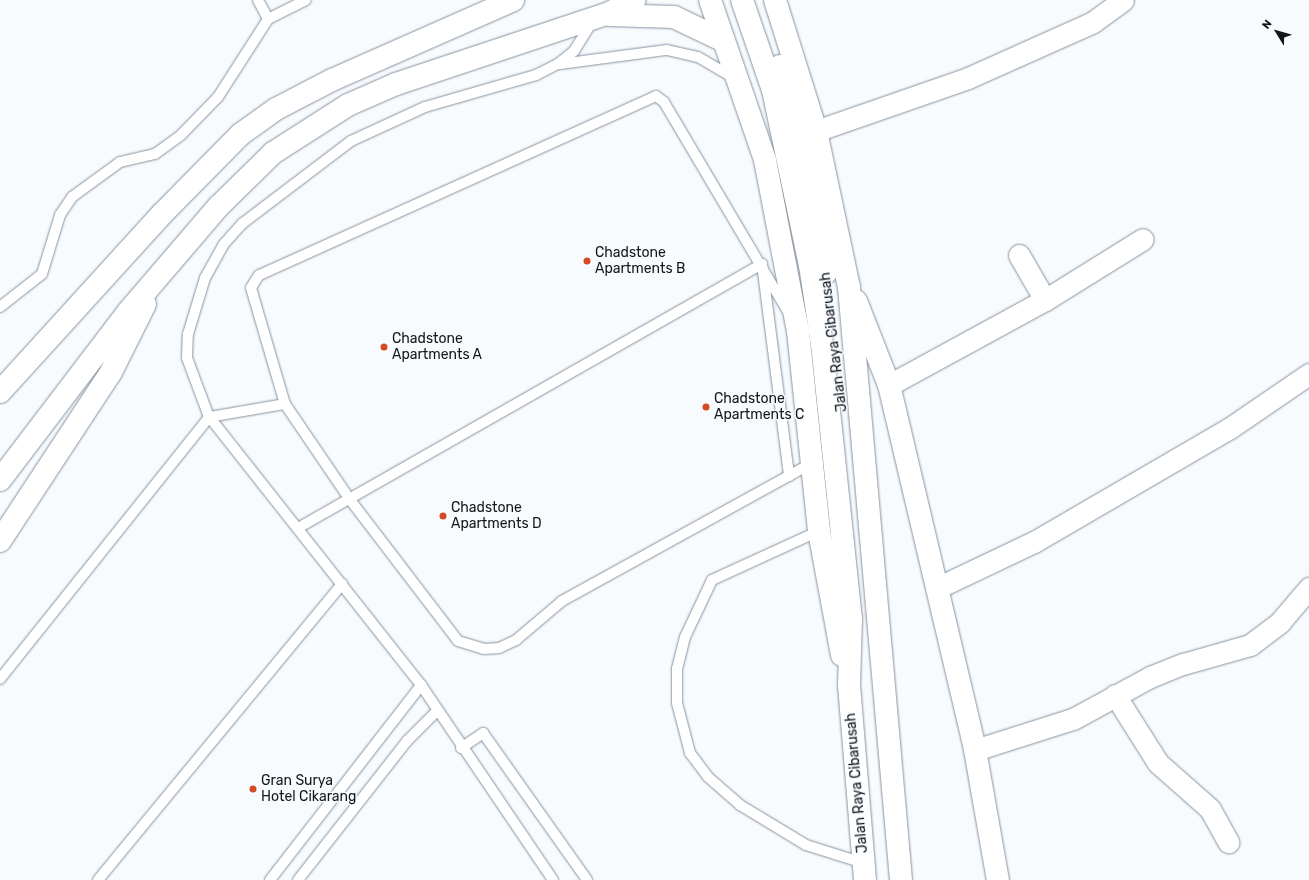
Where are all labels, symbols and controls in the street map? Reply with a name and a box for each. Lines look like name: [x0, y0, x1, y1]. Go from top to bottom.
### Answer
north arrow: [1257, 12, 1297, 52]
text: N: [1259, 17, 1275, 32]
place label: Chadstone Apartments B: [595, 245, 685, 278]
marker: Chadstone Apartments B: [582, 256, 592, 266]
street label: Jalan Raya Cibarusah: [817, 271, 851, 413]
place label: Chadstone Apartments A: [392, 331, 482, 364]
marker: Chadstone Apartments A: [379, 342, 389, 352]
place label: Chadstone Apartments C: [714, 391, 804, 424]
marker: Chadstone Apartments C: [701, 402, 711, 412]
place label: Chadstone Apartments D: [451, 500, 542, 532]
marker: Chadstone Apartments D: [438, 511, 448, 521]
street label: Jalan Raya Cibarusah: [842, 712, 872, 854]
place label: Gran Surya Hotel Cikarang: [261, 773, 356, 806]
marker: Gran Surya Hotel Cikarang: [248, 784, 258, 794]

